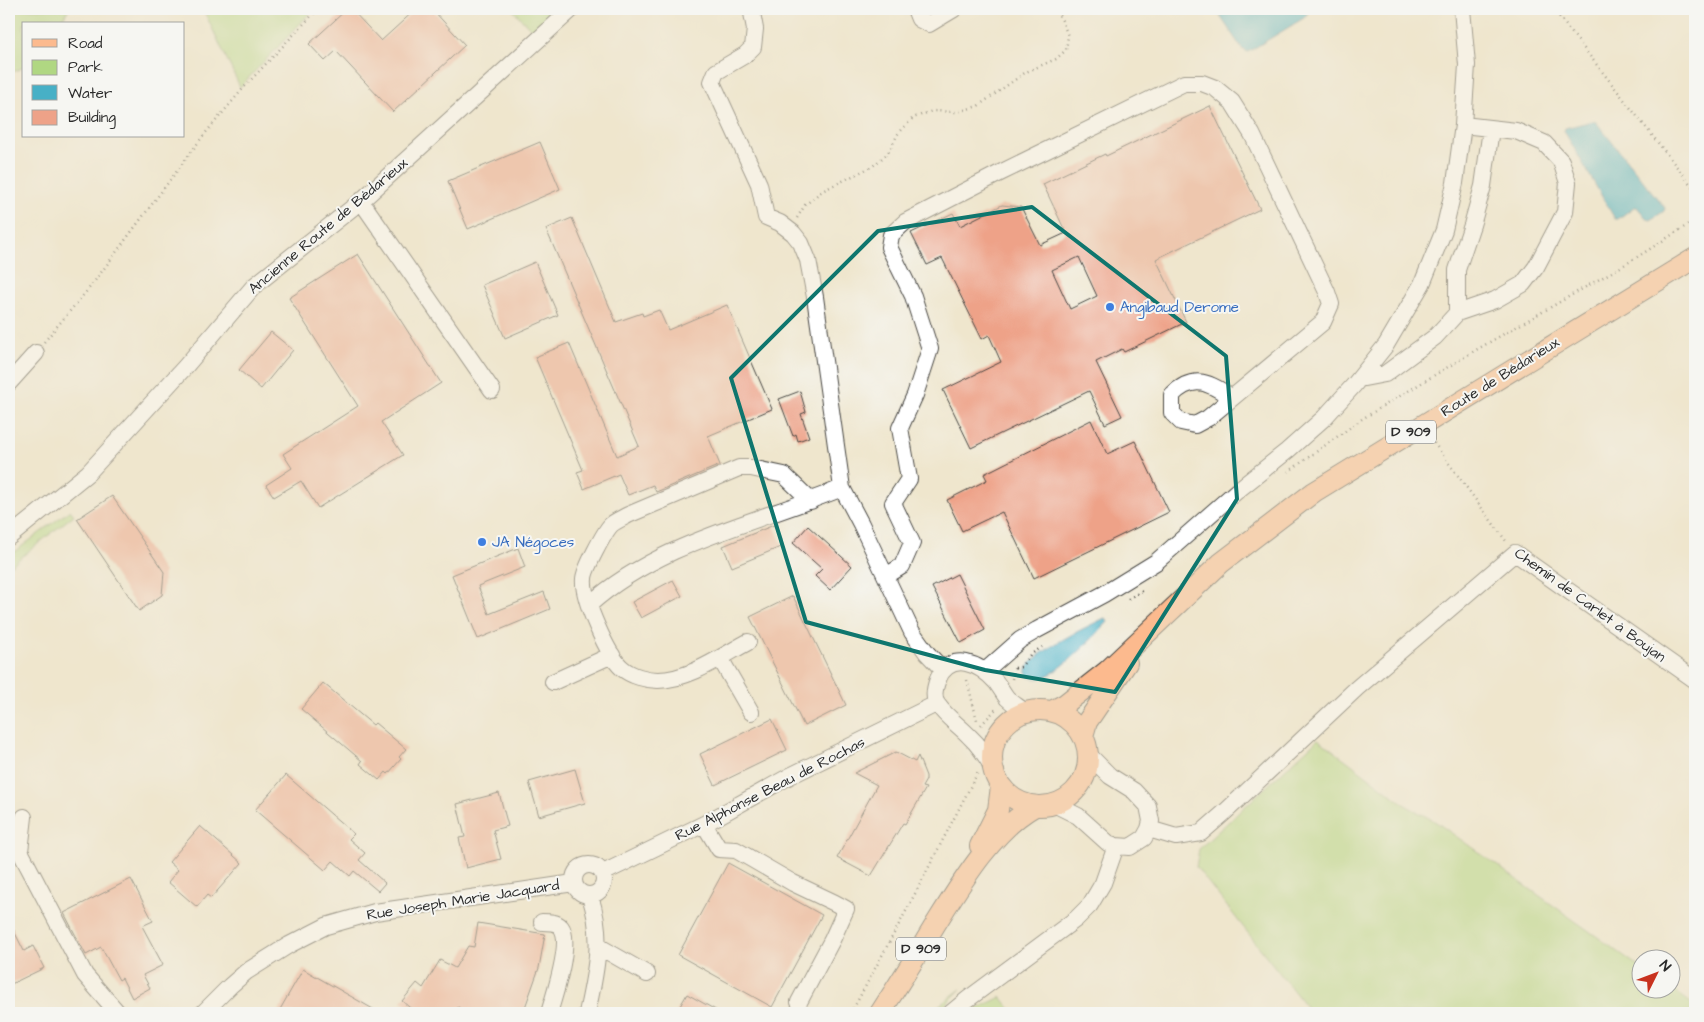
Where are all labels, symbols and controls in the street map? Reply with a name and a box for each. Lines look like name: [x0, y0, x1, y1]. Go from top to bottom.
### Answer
legend: [22, 22, 185, 138]
text: Road: [68, 33, 103, 54]
text: Park: [68, 57, 103, 78]
text: Water: [68, 83, 112, 104]
text: Building: [68, 107, 116, 129]
street label: Ancienne Route de Bédarieux: [244, 152, 413, 299]
place label: Angibaud Derome: [1120, 297, 1239, 319]
marker: Angibaud Derome: [1104, 301, 1116, 313]
street label: Route de Bédarieux: [1437, 332, 1564, 422]
road number: D 909: [1386, 421, 1436, 444]
place label: JA Négoces: [492, 532, 575, 554]
marker: JA Négoces: [476, 536, 488, 548]
street label: Chemin de Carlet à Boujan: [1510, 543, 1670, 667]
street label: Rue Alphonse Beau de Rochas: [671, 732, 869, 846]
street label: Rue Joseph Marie Jacquard: [365, 874, 561, 926]
road number: D 909: [896, 938, 946, 961]
north arrow: [1632, 950, 1682, 1000]
text: N: [1655, 956, 1675, 976]

